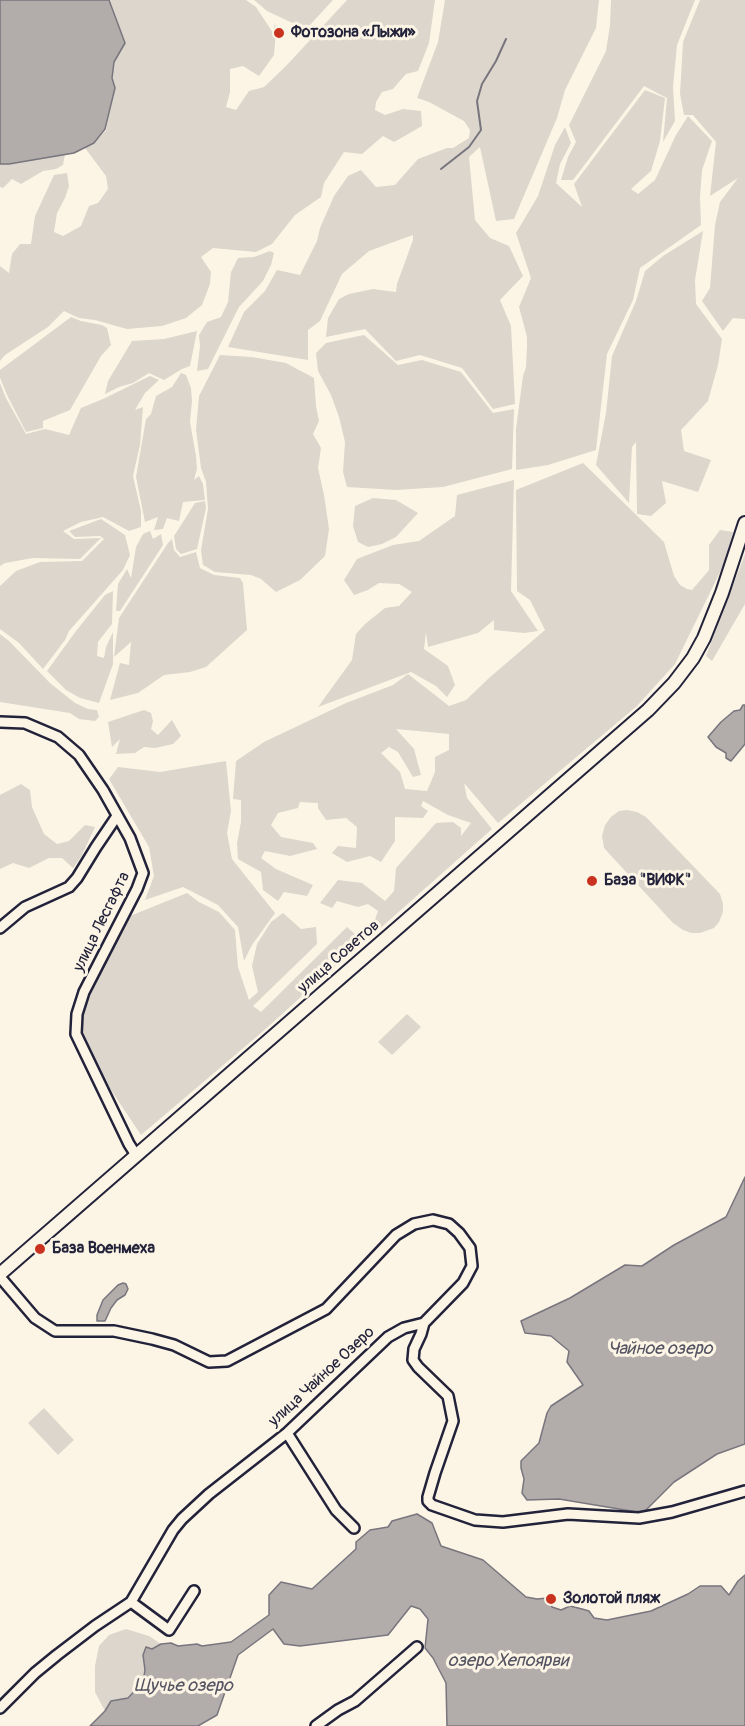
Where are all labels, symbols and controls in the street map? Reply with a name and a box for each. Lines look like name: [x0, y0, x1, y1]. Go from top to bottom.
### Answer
place label: Фотозона «Лыжи»: [291, 23, 415, 43]
marker: Фотозона «Лыжи»: [272, 26, 286, 40]
street label: улица Лесгафта: [70, 869, 134, 975]
place label: База "ВИФК": [604, 871, 691, 891]
marker: База "ВИФК": [585, 874, 599, 888]
street label: улица Советов: [294, 916, 384, 998]
place label: База Военмеха: [52, 1239, 155, 1259]
marker: База Военмеха: [33, 1242, 47, 1256]
street label: улица Чайное Озеро: [265, 1323, 379, 1431]
water label: Чайное озеро: [608, 1338, 712, 1360]
place label: Золотой пляж: [563, 1589, 660, 1609]
marker: Золотой пляж: [544, 1592, 558, 1606]
water label: озеро Хепоярви: [448, 1650, 568, 1672]
water label: Щучье озеро: [133, 1675, 233, 1697]

